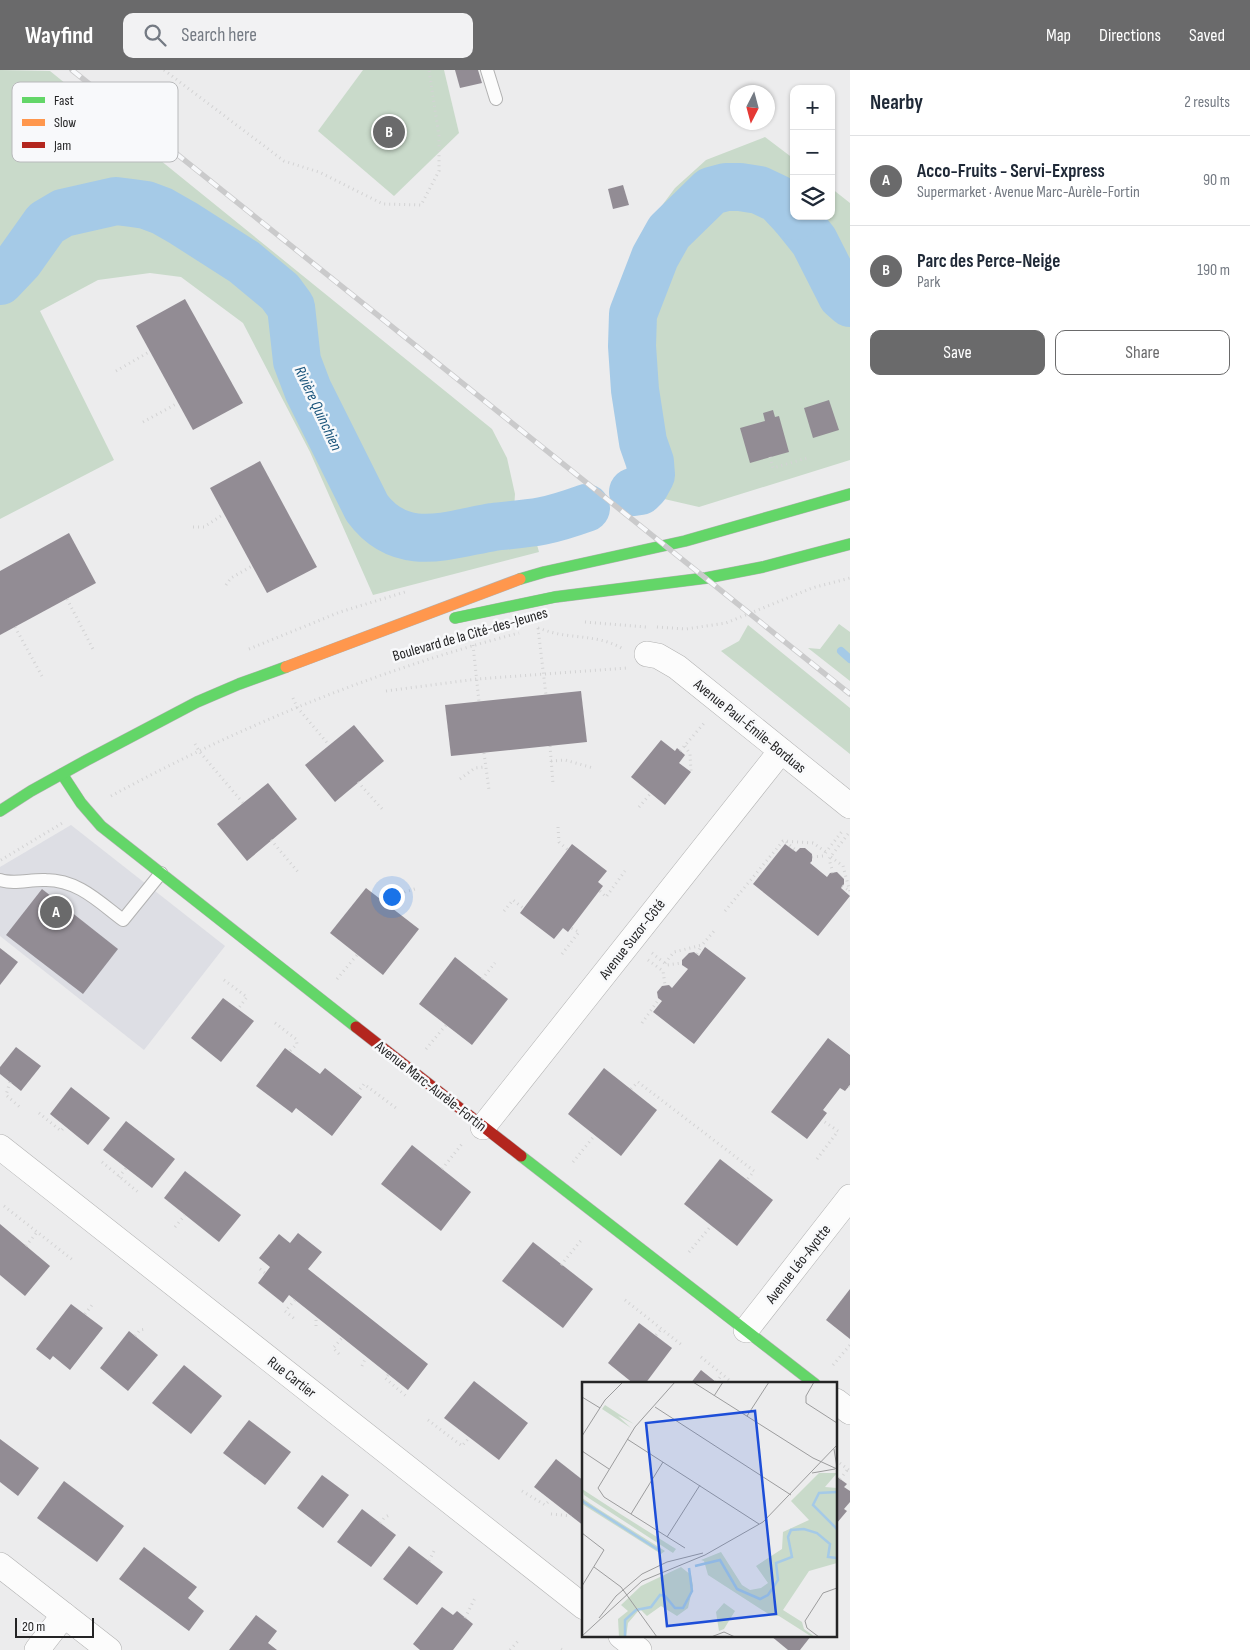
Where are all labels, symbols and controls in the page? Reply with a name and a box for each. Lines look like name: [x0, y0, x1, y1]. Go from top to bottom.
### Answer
search box: [123, 13, 473, 58]
text: Wayfind: [25, 21, 93, 50]
icon: search: [141, 21, 169, 49]
text: Search here: [181, 24, 257, 47]
text: Map: [1046, 25, 1071, 46]
text: Directions: [1099, 25, 1161, 46]
text: Saved: [1189, 25, 1225, 46]
legend: [12, 82, 178, 162]
north arrow: [730, 85, 775, 130]
map controls: [790, 85, 835, 220]
button: +: [790, 85, 835, 130]
text: Nearby: [870, 90, 923, 115]
text: Fast: [54, 92, 74, 109]
text: 2 results: [1184, 93, 1230, 112]
pin: B: [373, 113, 405, 151]
text: Slow: [54, 114, 76, 131]
button: −: [790, 130, 835, 175]
text: Jam: [53, 137, 71, 154]
text: Acco-Fruits - Servi-Express: [917, 160, 1105, 183]
text: A: [882, 171, 890, 190]
text: 90 m: [1203, 171, 1230, 190]
button: layers: [790, 175, 835, 220]
text: Supermarket · Avenue Marc-Aurèle-Fortin: [917, 183, 1140, 202]
text: Parc des Perce-Neige: [917, 250, 1060, 273]
text: B: [882, 261, 890, 280]
text: 190 m: [1197, 261, 1230, 280]
text: Park: [917, 273, 940, 292]
button: Save: [870, 330, 1045, 375]
button: Share: [1055, 330, 1230, 375]
water label: Rivière Quinchien: [290, 363, 346, 454]
street label: Boulevard de la Cité-des-Jeunes: [390, 603, 550, 666]
street label: Avenue Paul-Émile-Borduas: [689, 675, 810, 778]
your location: [379, 884, 405, 910]
pin: A: [40, 893, 72, 931]
street label: Avenue Suzor-Côté: [595, 895, 670, 984]
street label: Avenue Marc-Aurèle-Fortin: [370, 1036, 490, 1136]
street label: Avenue Léo-Ayotte: [761, 1221, 835, 1308]
street label: Rue Cartier: [264, 1352, 320, 1403]
inset map: [582, 1382, 838, 1638]
scale bar: [15, 1615, 94, 1638]
text: 20 m: [22, 1618, 45, 1635]

